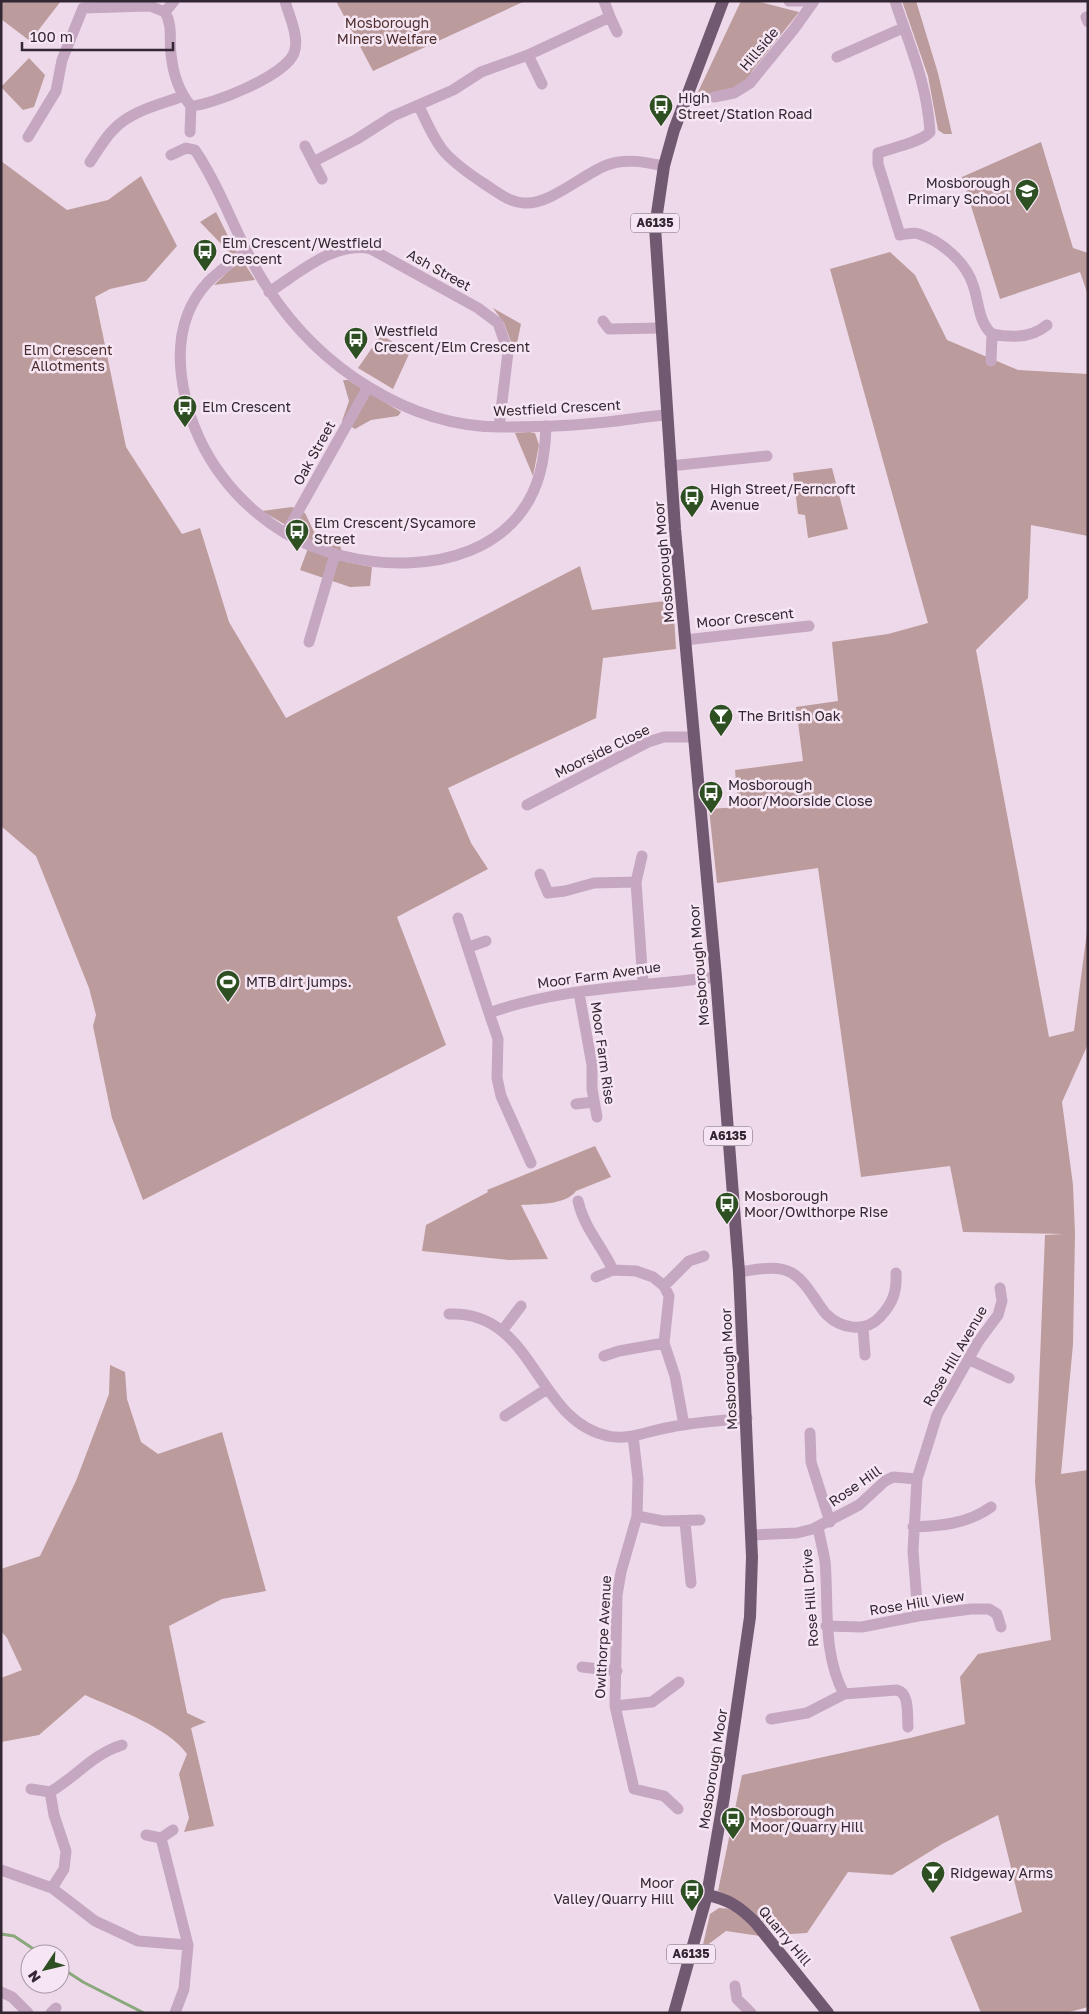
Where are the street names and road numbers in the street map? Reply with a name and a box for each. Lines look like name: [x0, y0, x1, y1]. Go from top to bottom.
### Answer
street label: Hillside: [736, 24, 782, 74]
road number: A6135: [631, 214, 679, 232]
street label: Ash Street: [404, 245, 474, 294]
street label: Westfield Crescent: [493, 396, 621, 419]
street label: Oak Street: [289, 418, 338, 488]
street label: Mosborough Moor: [650, 500, 677, 624]
street label: Moor Crescent: [695, 604, 795, 631]
street label: Moorside Close: [552, 720, 652, 781]
street label: Mosborough Moor: [685, 903, 712, 1027]
street label: Moor Farm Avenue: [536, 957, 662, 992]
street label: Moor Farm Rise: [588, 1000, 619, 1106]
road number: A6135: [704, 1126, 752, 1146]
street label: Rose Hill Avenue: [919, 1303, 990, 1409]
street label: Mosborough Moor: [717, 1307, 740, 1430]
street label: Rose Hill: [825, 1461, 884, 1510]
street label: Rose Hill Drive: [798, 1548, 821, 1648]
street label: Owlthorpe Avenue: [591, 1575, 614, 1699]
street label: Rose Hill View: [868, 1587, 966, 1618]
street label: Mosborough Moor: [695, 1707, 731, 1831]
street label: Quarry Hill: [755, 1902, 815, 1969]
road number: A6135: [667, 1945, 715, 1964]

